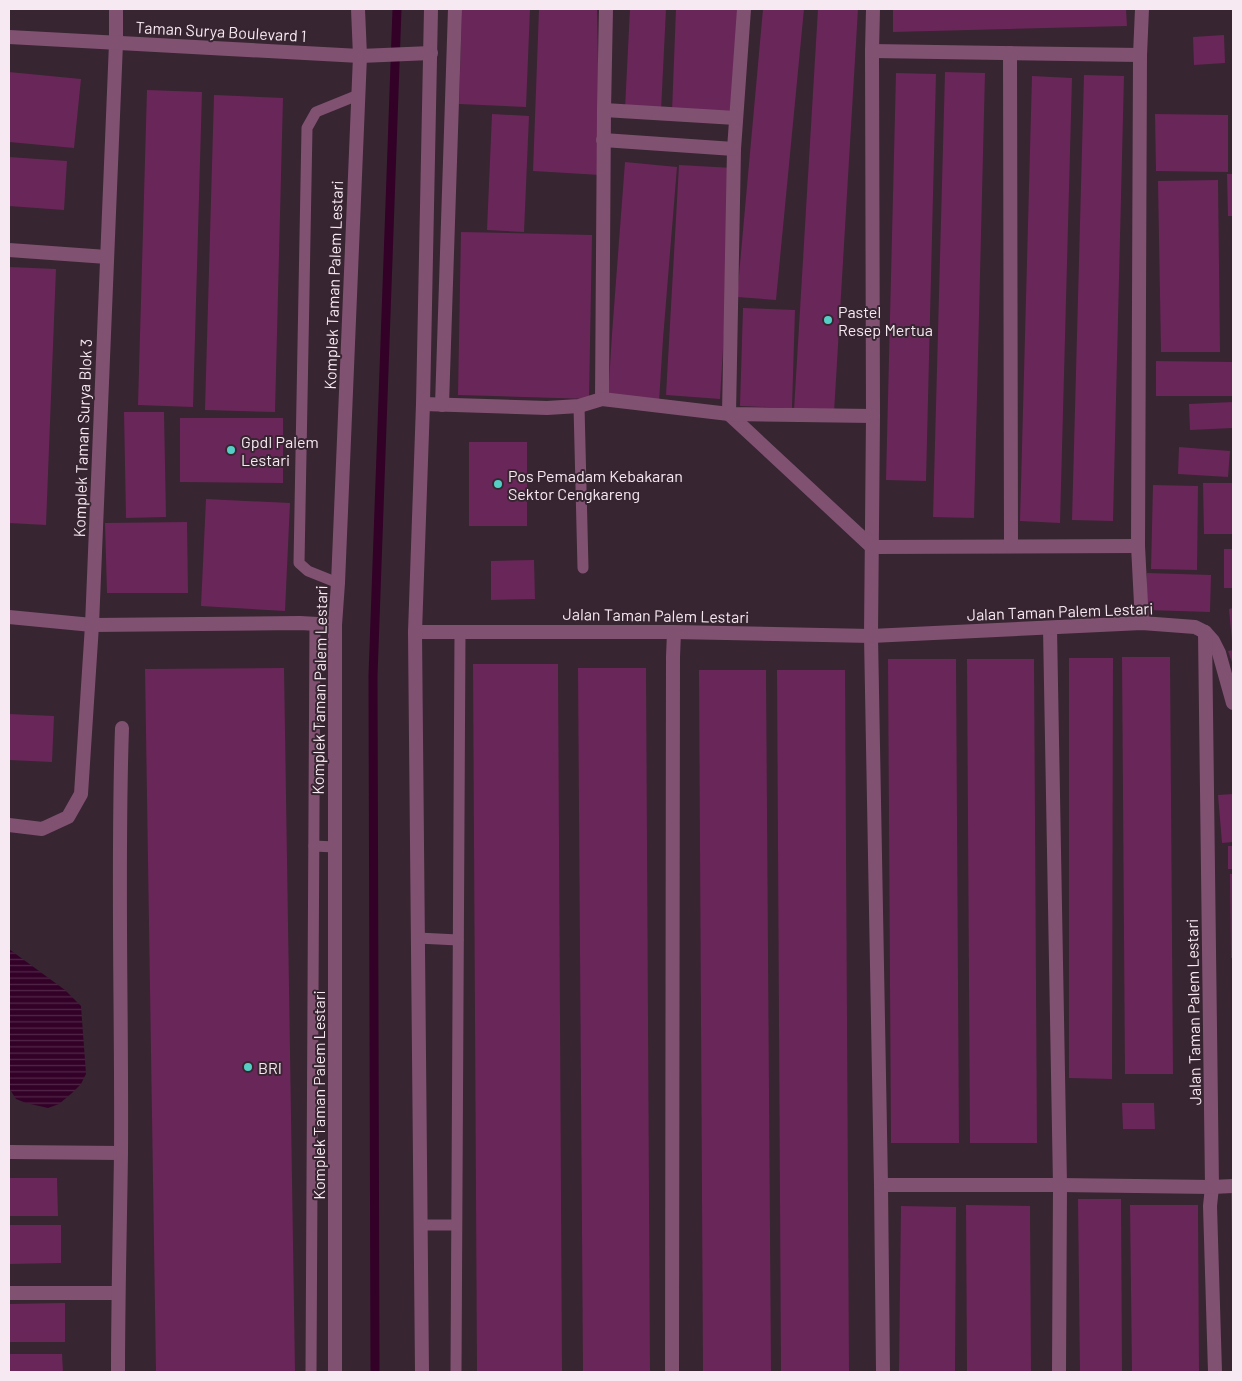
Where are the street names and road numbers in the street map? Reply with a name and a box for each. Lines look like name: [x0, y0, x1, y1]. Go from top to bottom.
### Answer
street label: Taman Surya Boulevard 1: [135, 17, 307, 45]
street label: Komplek Taman Palem Lestari: [320, 180, 346, 390]
street label: Komplek Taman Surya Blok 3: [69, 338, 95, 538]
street label: Komplek Taman Palem Lestari: [308, 585, 330, 795]
street label: Jalan Taman Palem Lestari: [966, 598, 1154, 624]
street label: Jalan Taman Palem Lestari: [563, 604, 749, 626]
street label: Jalan Taman Palem Lestari: [1182, 919, 1204, 1105]
street label: Komplek Taman Palem Lestari: [309, 990, 328, 1200]

